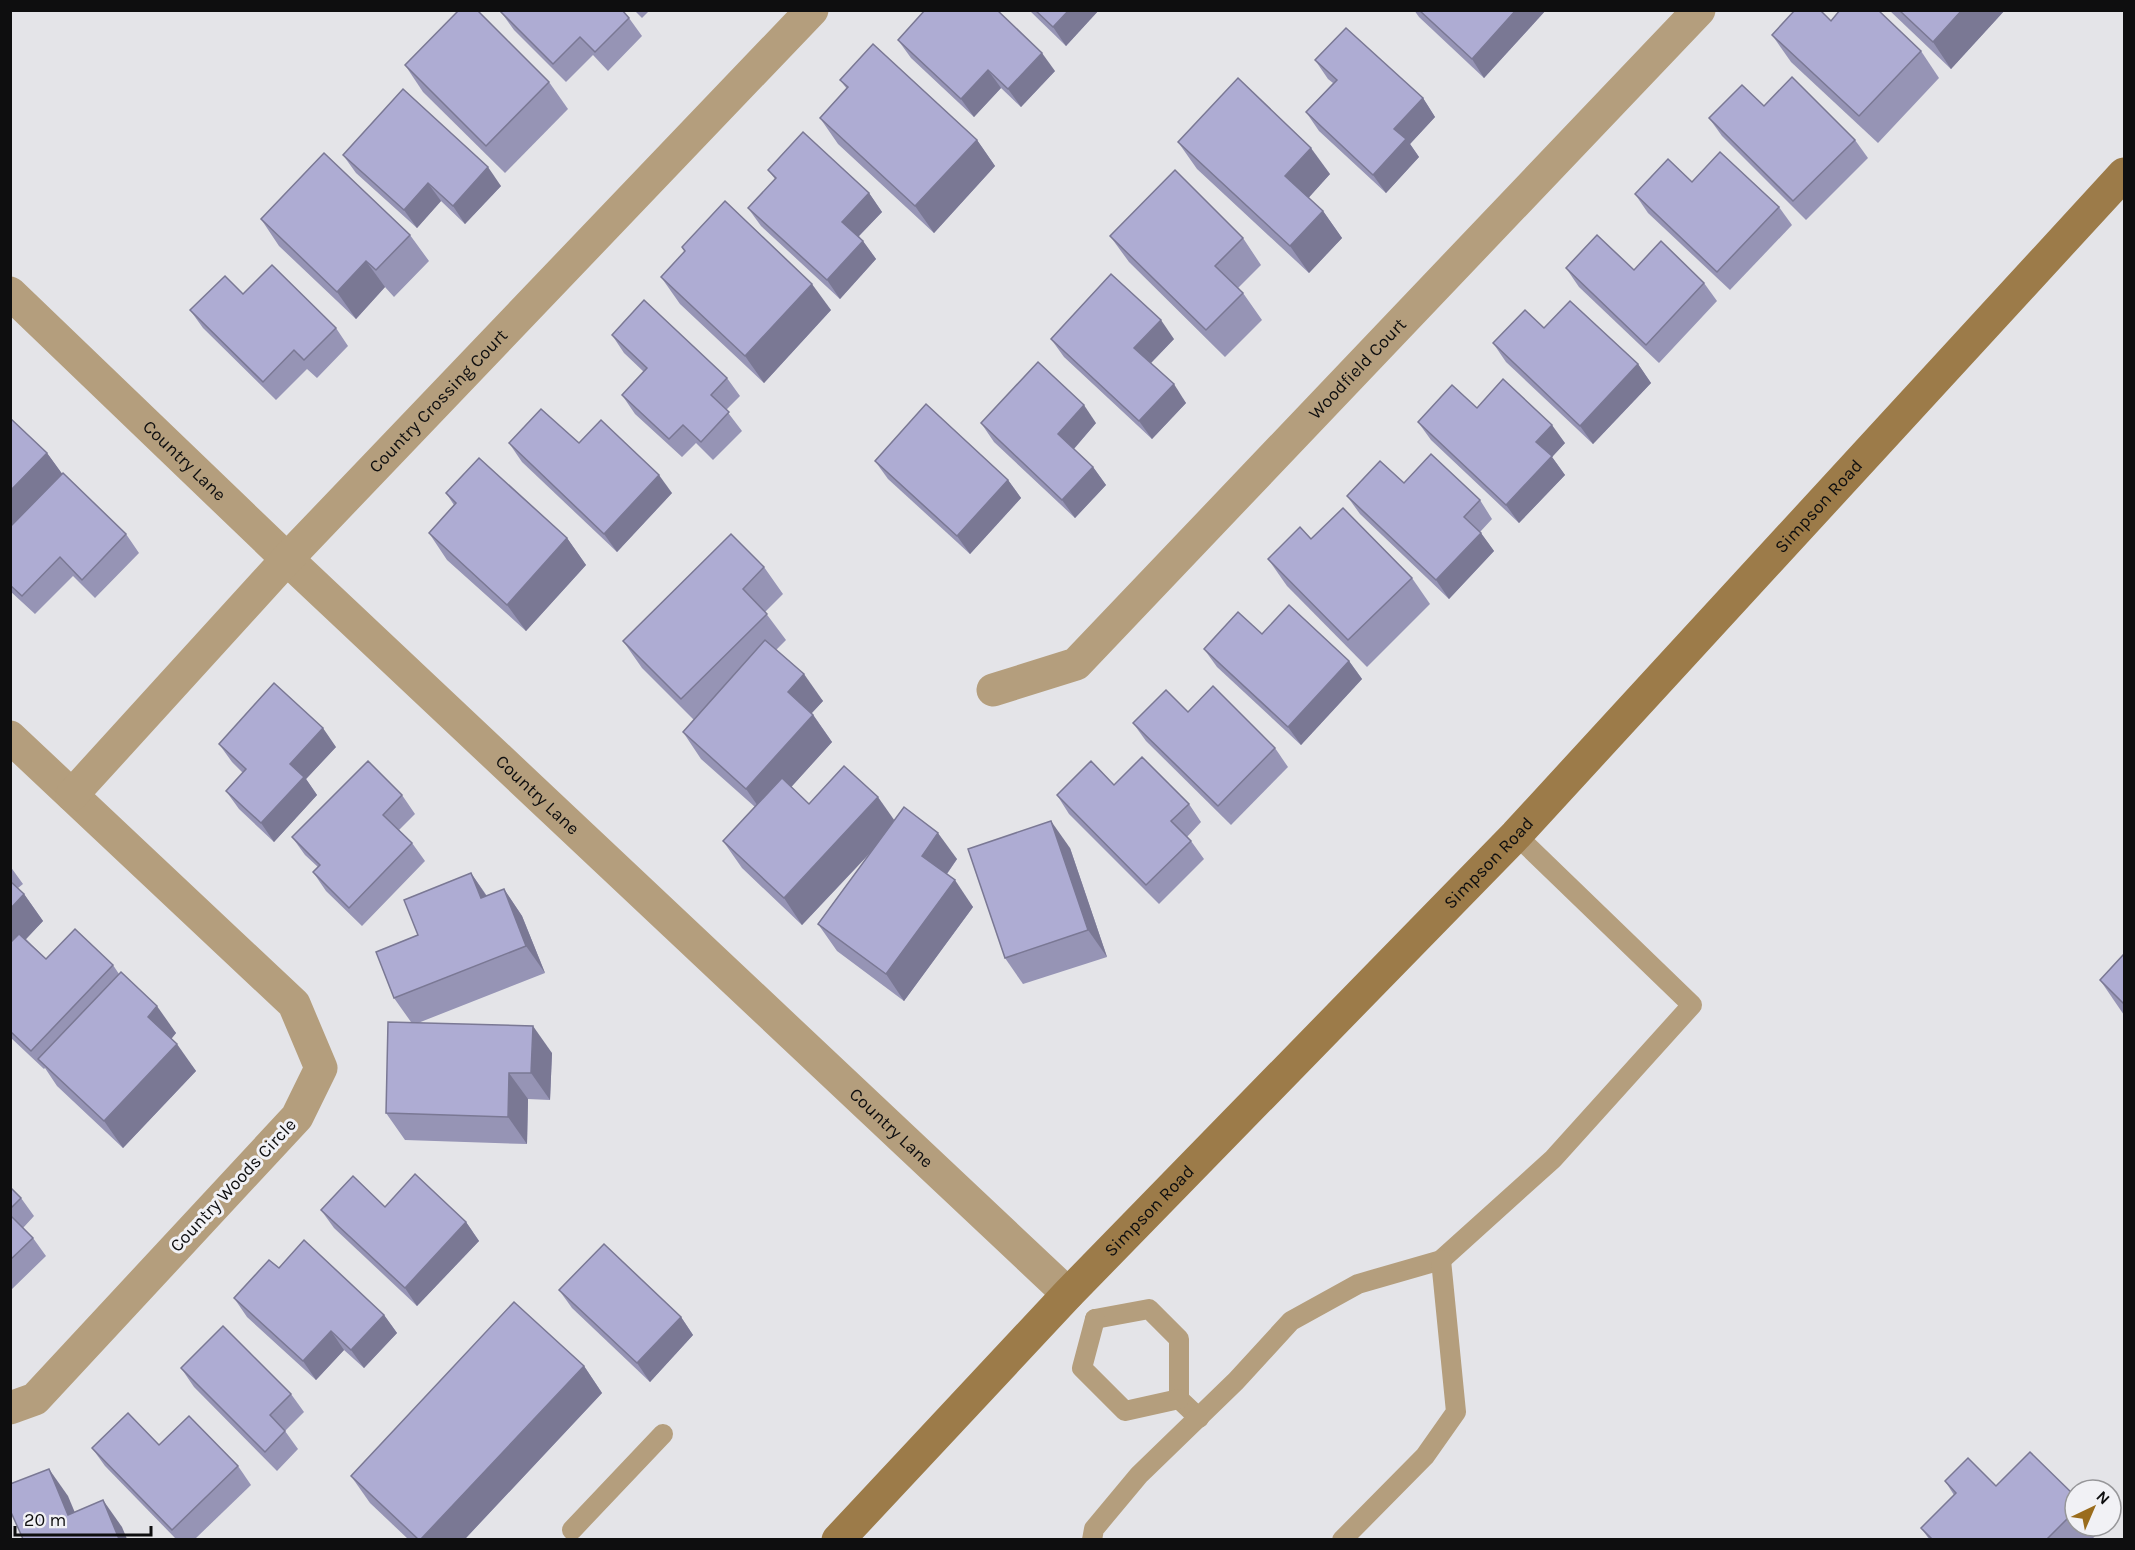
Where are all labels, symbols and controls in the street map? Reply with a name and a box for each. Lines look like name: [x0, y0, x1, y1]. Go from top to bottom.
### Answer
street label: Woodfield Court: [1304, 313, 1411, 424]
street label: Country Crossing Court: [364, 324, 512, 477]
street label: Country Lane: [138, 416, 231, 506]
street label: Simpson Road: [1770, 455, 1867, 558]
street label: Country Lane: [491, 750, 584, 839]
street label: Simpson Road: [1439, 812, 1538, 913]
street label: Country Lane: [845, 1083, 938, 1173]
street label: Country Woods Circle: [165, 1114, 301, 1256]
street label: Simpson Road: [1100, 1160, 1199, 1261]
north arrow: [2063, 1478, 2123, 1538]
text: N: [2092, 1487, 2114, 1508]
scale bar: [15, 1499, 152, 1537]
text: 20 m: [24, 1509, 66, 1531]

